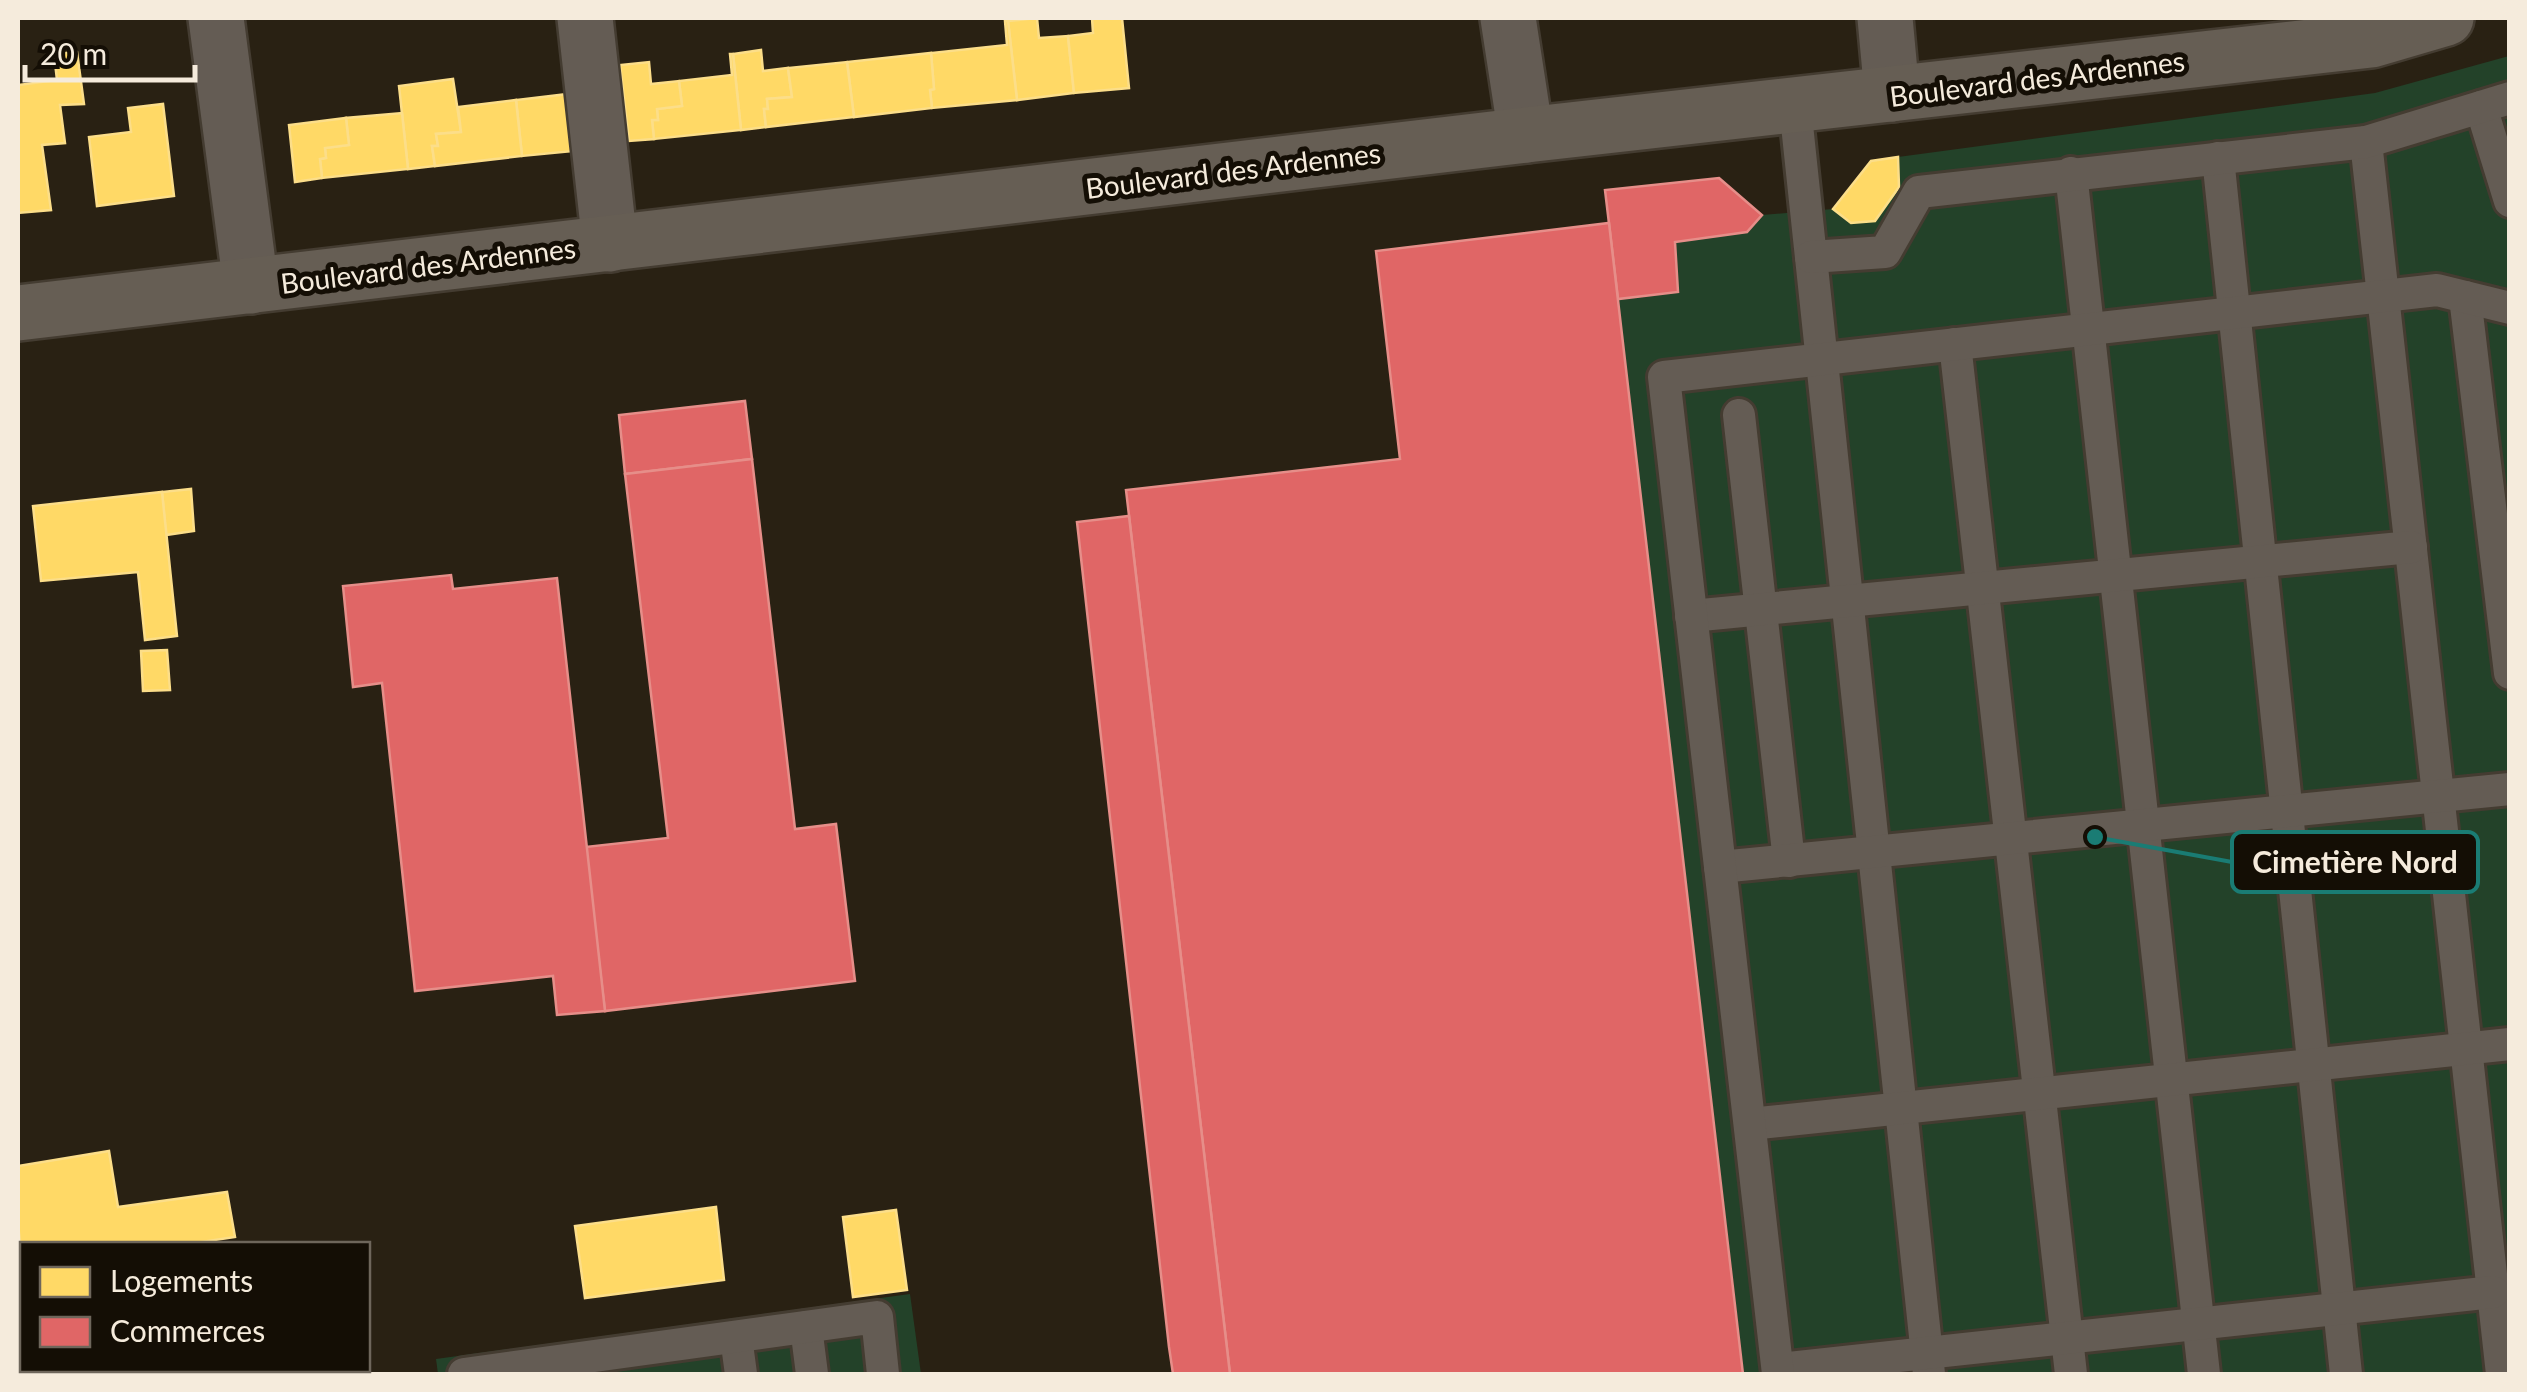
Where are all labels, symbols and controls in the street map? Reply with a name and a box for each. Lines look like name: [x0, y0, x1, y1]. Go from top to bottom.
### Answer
scale bar: [25, 20, 195, 82]
text: 20 m: [40, 35, 107, 71]
street label: Boulevard des Ardennes: [1888, 43, 2186, 113]
street label: Boulevard des Ardennes: [1084, 135, 1382, 205]
street label: Boulevard des Ardennes: [279, 230, 577, 300]
callout: Cimetière Nord: [2232, 832, 2478, 892]
text: Cimetière Nord: [2252, 843, 2458, 879]
legend: [20, 1242, 370, 1372]
text: Logements: [110, 1262, 253, 1298]
text: Commerces: [110, 1312, 265, 1348]

